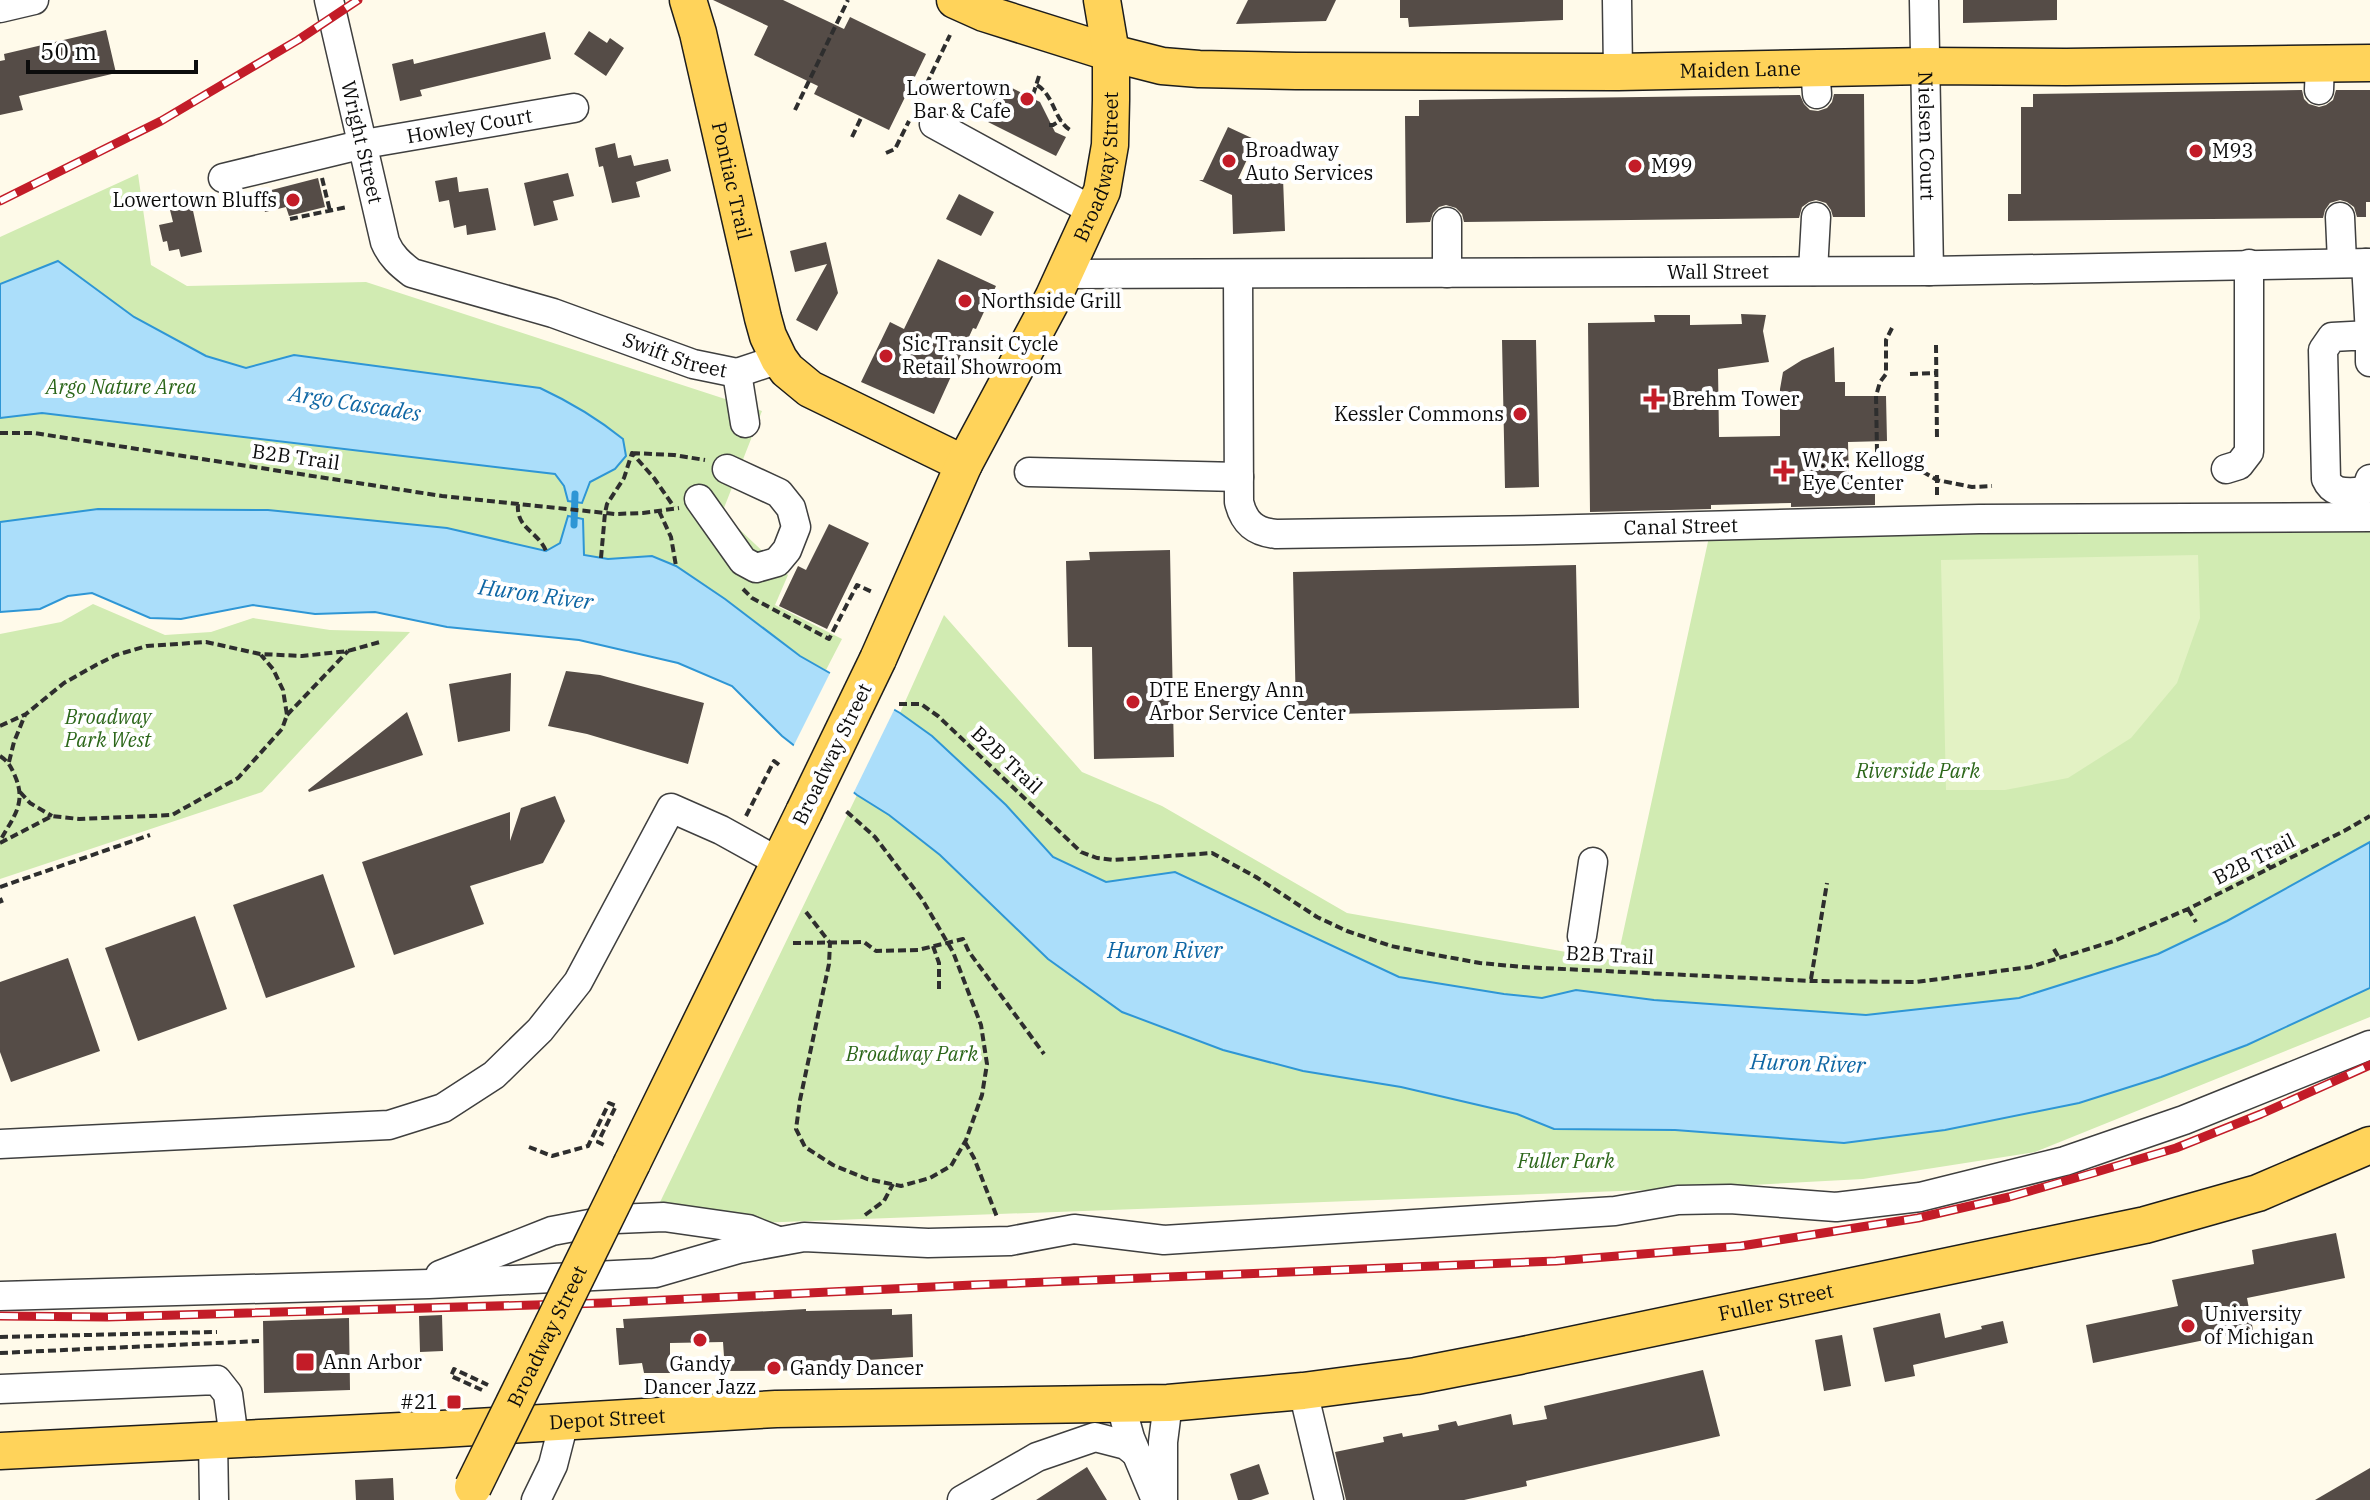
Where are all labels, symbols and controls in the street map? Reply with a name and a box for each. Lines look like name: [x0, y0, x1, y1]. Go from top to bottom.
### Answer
scale bar: [28, 24, 196, 74]
text: 50 m: [40, 35, 97, 67]
street label: Maiden Lane: [1679, 54, 1801, 84]
street label: Nielsen Court: [1912, 71, 1942, 201]
place label: Lowertown Bar & Cafe: [906, 74, 1011, 124]
street label: Wright Street: [335, 78, 390, 206]
marker: Lowertown Bar & Cafe: [1018, 90, 1036, 108]
street label: Broadway Street: [1067, 92, 1124, 246]
street label: Howley Court: [404, 101, 534, 149]
street label: Pontiac Trail: [706, 119, 759, 242]
place label: Broadway Auto Services: [1245, 136, 1373, 186]
place label: M93: [2212, 137, 2253, 164]
marker: M93: [2187, 142, 2205, 160]
marker: Broadway Auto Services: [1220, 152, 1238, 170]
place label: M99: [1651, 152, 1692, 179]
marker: M99: [1626, 157, 1644, 175]
place label: Lowertown Bluffs: [112, 186, 277, 213]
marker: Lowertown Bluffs: [284, 191, 302, 209]
street label: Wall Street: [1667, 258, 1769, 285]
place label: Northside Grill: [981, 287, 1122, 314]
marker: Northside Grill: [956, 292, 974, 310]
street label: Swift Street: [619, 326, 730, 384]
place label: Sic Transit Cycle Retail Showroom: [902, 330, 1062, 380]
marker: Sic Transit Cycle Retail Showroom: [877, 347, 895, 365]
park label: Argo Nature Area: [44, 373, 196, 400]
water label: Argo Cascades: [285, 377, 424, 427]
place label: Brehm Tower: [1672, 385, 1800, 412]
marker: Brehm Tower: [1643, 388, 1665, 410]
place label: Kessler Commons: [1334, 400, 1504, 427]
marker: Kessler Commons: [1511, 405, 1529, 423]
street label: B2B Trail: [250, 437, 342, 476]
place label: W. K. Kellogg Eye Center: [1802, 446, 1924, 496]
marker: W. K. Kellogg Eye Center: [1773, 460, 1795, 482]
street label: Canal Street: [1623, 511, 1738, 541]
water label: Huron River: [476, 571, 597, 616]
place label: DTE Energy Ann Arbor Service Center: [1149, 676, 1346, 726]
street label: Broadway Street: [786, 678, 878, 829]
marker: DTE Energy Ann Arbor Service Center: [1124, 693, 1142, 711]
park label: Broadway Park West: [64, 703, 153, 753]
street label: B2B Trail: [966, 720, 1049, 800]
park label: Riverside Park: [1855, 757, 1980, 784]
street label: B2B Trail: [2208, 826, 2299, 891]
water label: Huron River: [1106, 935, 1224, 964]
street label: B2B Trail: [1565, 939, 1655, 970]
park label: Broadway Park: [845, 1040, 978, 1067]
water label: Huron River: [1749, 1046, 1868, 1079]
park label: Fuller Park: [1517, 1147, 1615, 1174]
street label: Broadway Street: [500, 1261, 593, 1411]
street label: Fuller Street: [1716, 1277, 1836, 1327]
place label: University of Michigan: [2204, 1300, 2314, 1350]
marker: University of Michigan: [2179, 1317, 2197, 1335]
marker: Gandy Dancer Jazz: [691, 1331, 709, 1349]
place label: Ann Arbor: [323, 1348, 422, 1375]
place label: Gandy Dancer Jazz: [644, 1350, 756, 1400]
marker: Ann Arbor: [294, 1351, 316, 1373]
place label: Gandy Dancer: [790, 1354, 923, 1381]
marker: Gandy Dancer: [765, 1359, 783, 1377]
place label: #21: [400, 1388, 438, 1415]
marker: #21: [445, 1393, 463, 1411]
street label: Depot Street: [548, 1402, 666, 1436]

